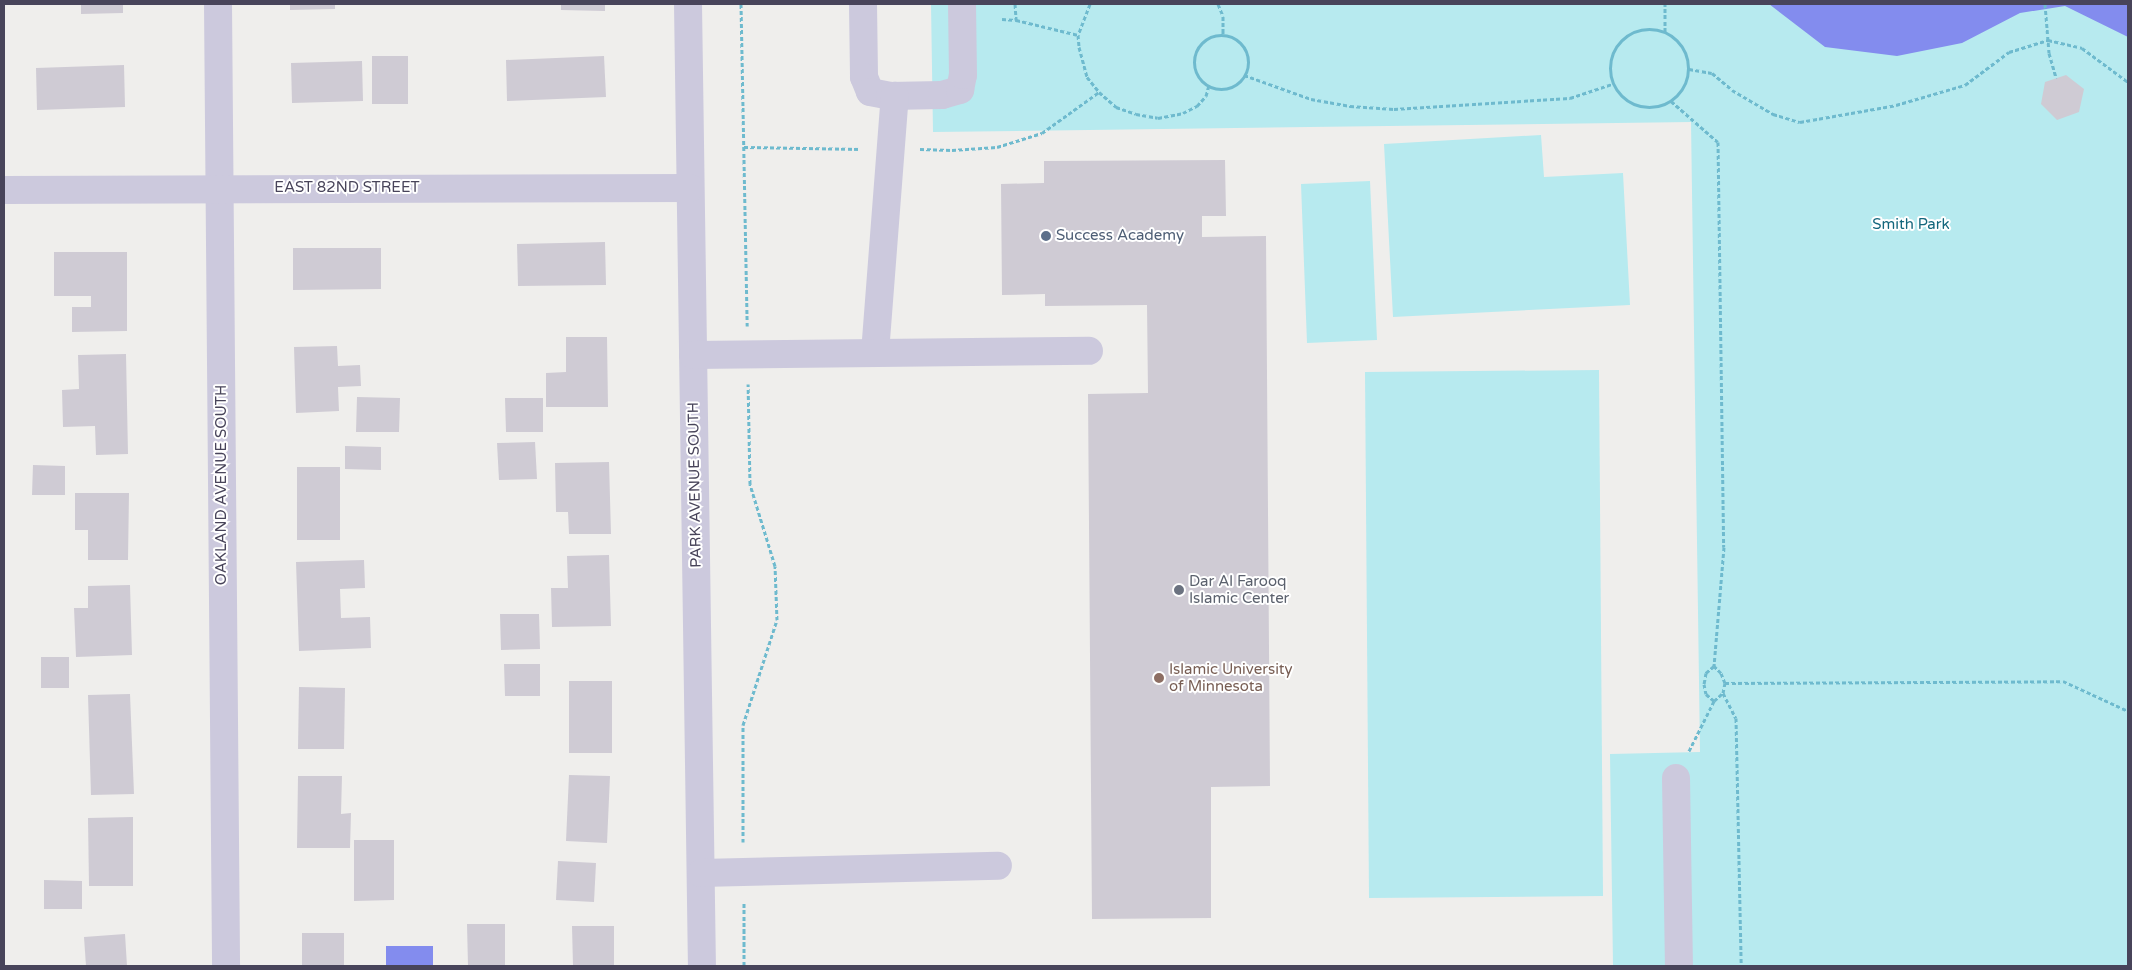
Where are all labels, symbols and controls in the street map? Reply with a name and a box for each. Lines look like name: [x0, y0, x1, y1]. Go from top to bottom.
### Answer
street label: EAST 82ND STREET: [274, 179, 420, 197]
park label: Smith Park: [1872, 216, 1950, 234]
place label: Success Academy: [1056, 227, 1184, 245]
marker: Success Academy: [1040, 230, 1052, 242]
street label: OAKLAND AVENUE SOUTH: [213, 385, 231, 585]
street label: PARK AVENUE SOUTH: [685, 402, 705, 568]
place label: Dar Al Farooq Islamic Center: [1189, 572, 1289, 607]
marker: Dar Al Farooq Islamic Center: [1173, 584, 1185, 596]
place label: Islamic University of Minnesota: [1169, 660, 1293, 695]
marker: Islamic University of Minnesota: [1153, 672, 1165, 684]

